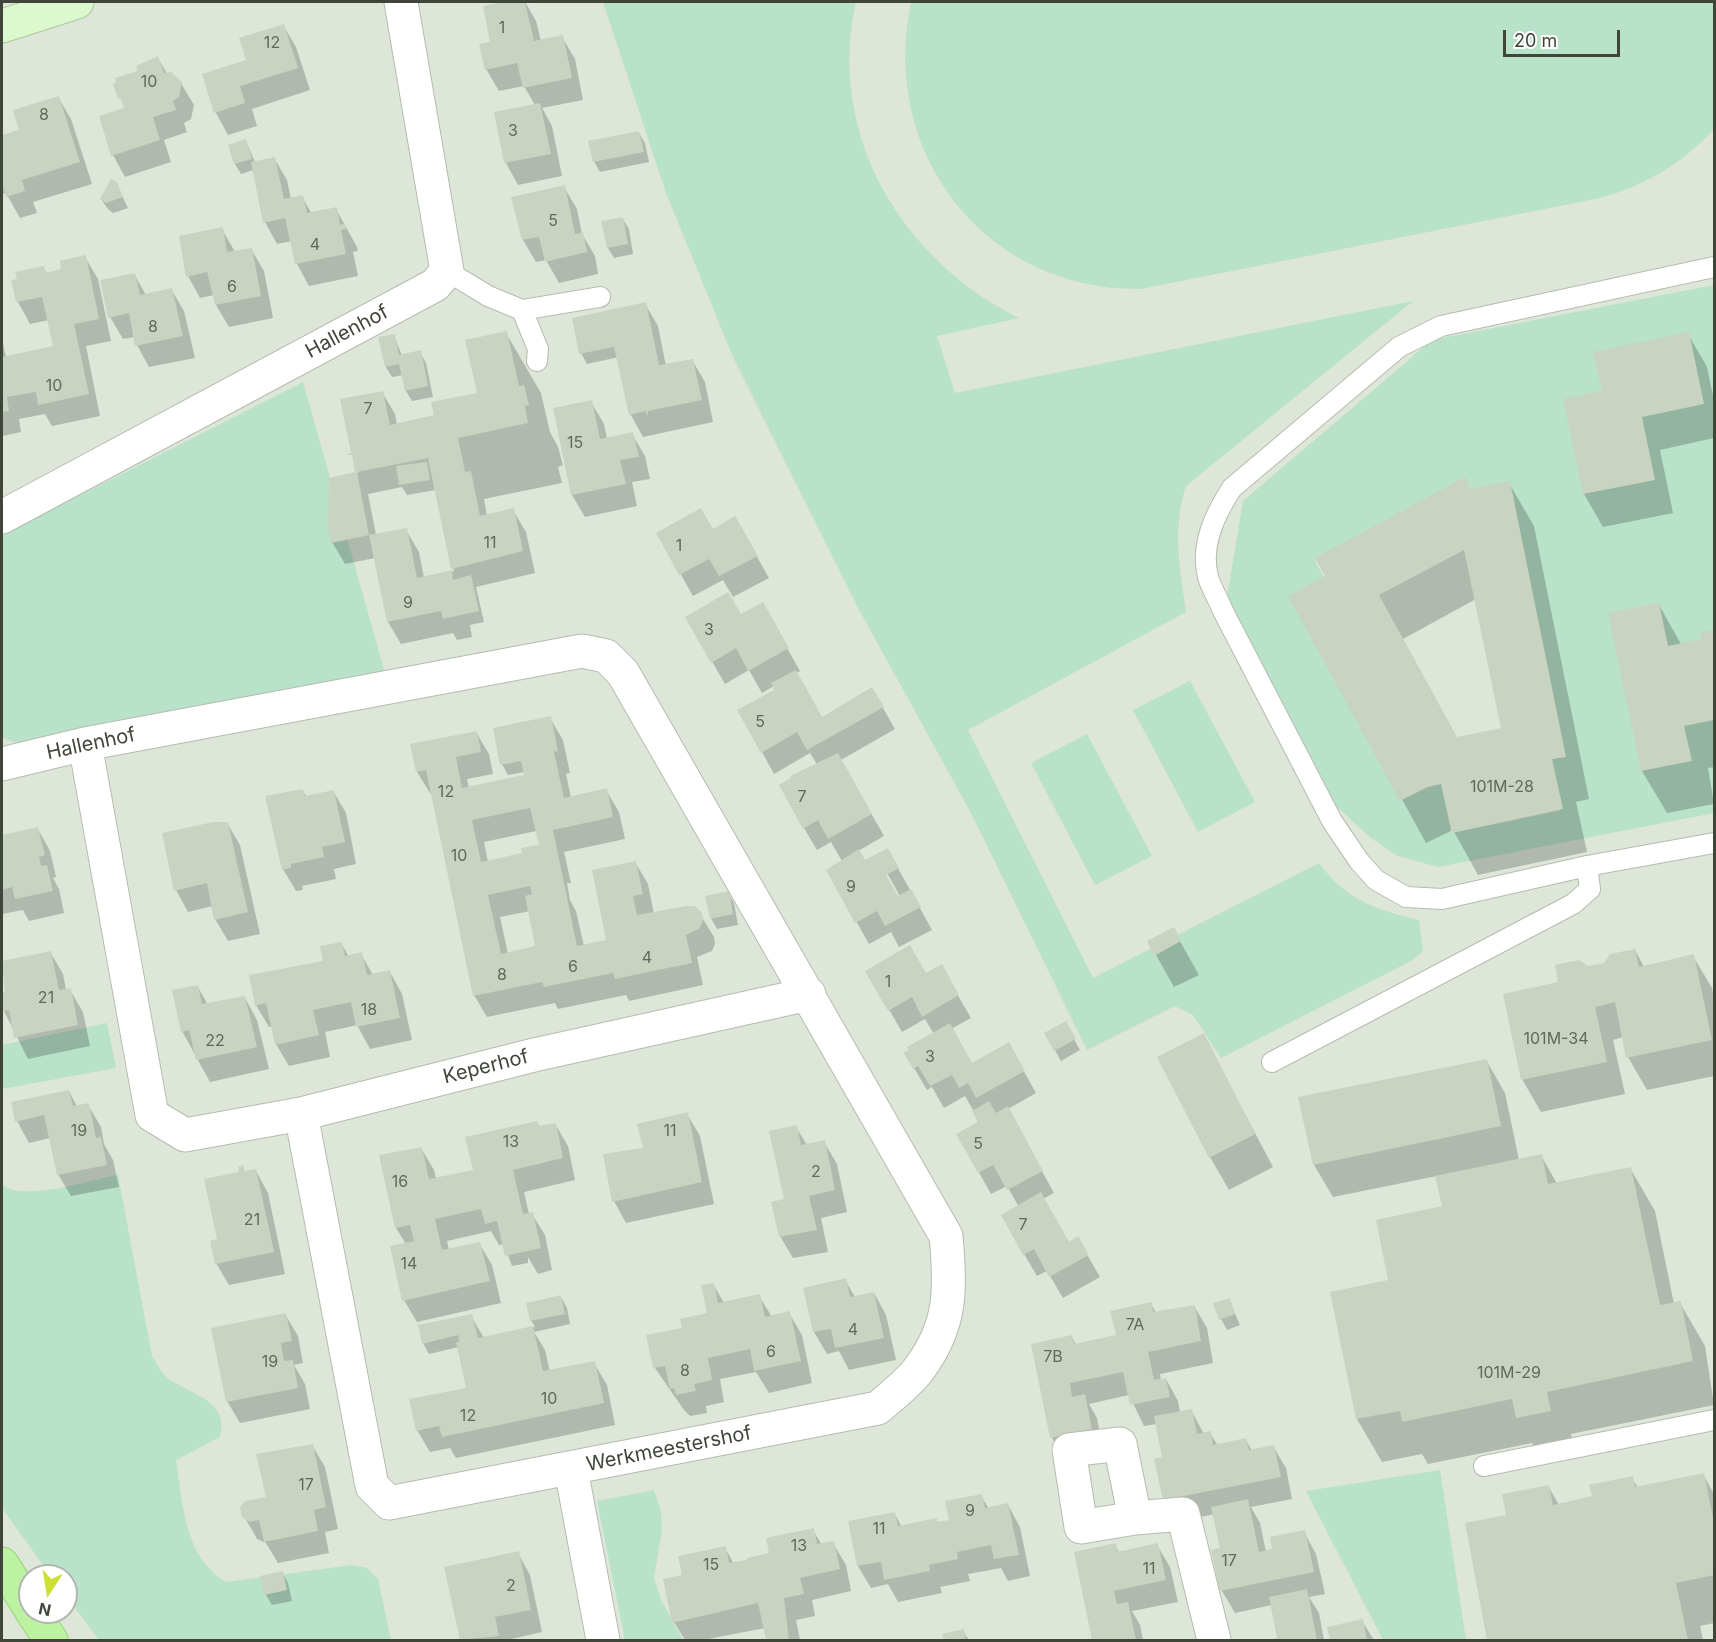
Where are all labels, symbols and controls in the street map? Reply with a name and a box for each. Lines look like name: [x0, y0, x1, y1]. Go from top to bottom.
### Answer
house number: 1: [499, 18, 505, 38]
scale bar: [1506, 18, 1623, 56]
text: 20 m: [1514, 30, 1557, 51]
house number: 12: [264, 33, 280, 53]
house number: 10: [141, 72, 157, 92]
house number: 8: [39, 105, 49, 125]
house number: 3: [508, 121, 518, 141]
house number: 5: [548, 211, 558, 231]
house number: 4: [310, 235, 320, 255]
house number: 6: [227, 277, 237, 297]
street label: Hallenhof: [301, 300, 393, 364]
house number: 8: [148, 317, 158, 337]
house number: 10: [46, 376, 62, 396]
house number: 7: [363, 399, 373, 419]
house number: 15: [567, 433, 583, 453]
house number: 11: [483, 533, 497, 553]
house number: 1: [676, 536, 682, 556]
house number: 9: [403, 593, 413, 613]
house number: 3: [704, 620, 714, 640]
house number: 5: [755, 712, 765, 732]
street label: Hallenhof: [44, 723, 138, 765]
house number: 101M-28: [1470, 777, 1534, 797]
house number: 12: [438, 782, 454, 802]
house number: 7: [797, 787, 807, 807]
house number: 10: [451, 846, 467, 866]
house number: 9: [846, 877, 856, 897]
house number: 4: [642, 948, 652, 968]
house number: 6: [568, 957, 578, 977]
house number: 8: [497, 965, 507, 985]
house number: 1: [885, 972, 891, 992]
house number: 21: [38, 988, 54, 1008]
house number: 18: [361, 1000, 377, 1020]
house number: 101M-34: [1524, 1029, 1588, 1049]
house number: 22: [205, 1031, 225, 1051]
street label: Keperhof: [441, 1045, 531, 1089]
house number: 3: [925, 1047, 935, 1067]
house number: 19: [71, 1121, 87, 1141]
house number: 11: [663, 1121, 677, 1141]
house number: 13: [503, 1132, 519, 1152]
house number: 5: [973, 1134, 983, 1154]
house number: 2: [811, 1162, 821, 1182]
house number: 16: [392, 1172, 408, 1192]
house number: 21: [244, 1210, 260, 1230]
house number: 7: [1018, 1215, 1028, 1235]
house number: 14: [401, 1254, 417, 1274]
house number: 7A: [1126, 1315, 1144, 1335]
house number: 4: [848, 1320, 858, 1340]
house number: 6: [766, 1342, 776, 1362]
house number: 7B: [1043, 1347, 1063, 1367]
house number: 19: [262, 1352, 278, 1372]
house number: 8: [680, 1361, 690, 1381]
house number: 101M-29: [1477, 1363, 1541, 1383]
house number: 10: [541, 1389, 557, 1409]
house number: 12: [460, 1406, 476, 1426]
street label: Werkmeestershof: [584, 1421, 754, 1477]
house number: 17: [298, 1475, 314, 1495]
house number: 9: [965, 1501, 975, 1521]
house number: 11: [872, 1519, 886, 1539]
house number: 13: [791, 1536, 807, 1556]
house number: 17: [1221, 1551, 1237, 1571]
house number: 15: [703, 1555, 719, 1575]
house number: 11: [1142, 1559, 1156, 1579]
north arrow: [18, 1564, 78, 1624]
house number: 2: [506, 1576, 516, 1596]
text: N: [37, 1599, 53, 1621]

